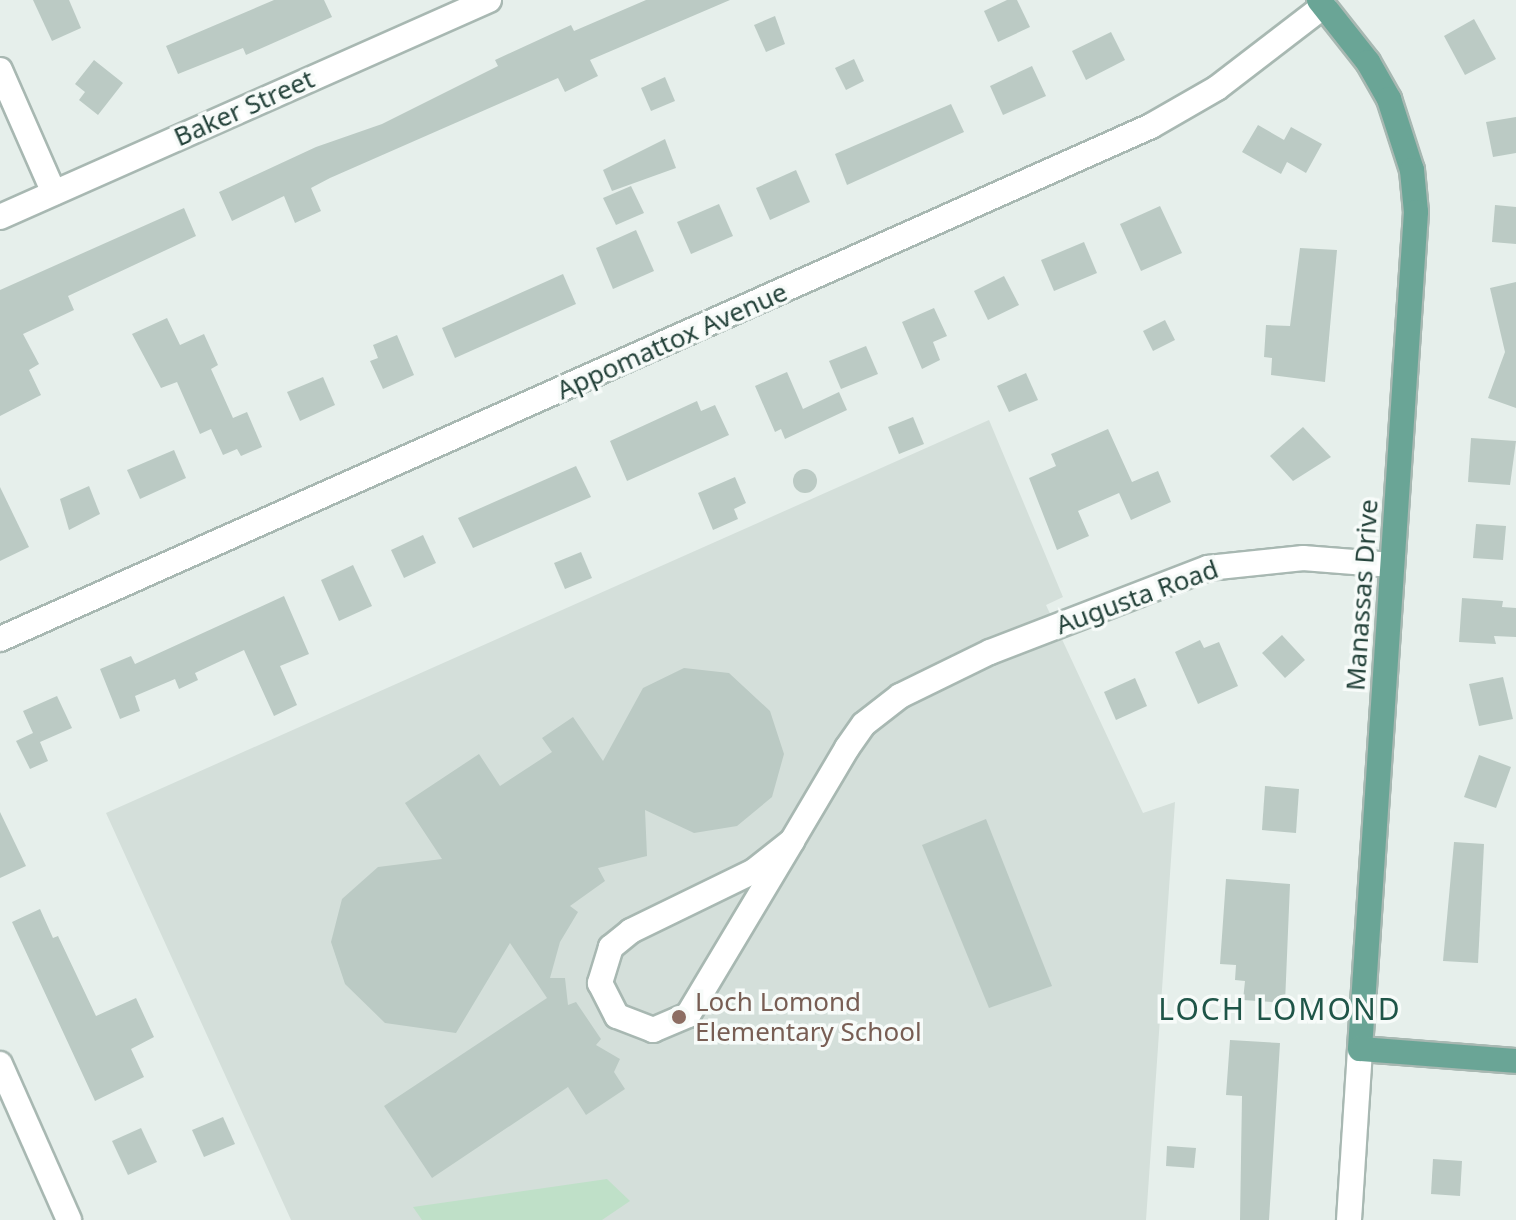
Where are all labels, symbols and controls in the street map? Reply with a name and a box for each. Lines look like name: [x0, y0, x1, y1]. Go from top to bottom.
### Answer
street label: Baker Street: [169, 63, 319, 153]
street label: Appomattox Avenue: [552, 276, 792, 406]
street label: Manassas Drive: [1340, 498, 1384, 692]
street label: Augusta Road: [1052, 553, 1222, 641]
place label: Loch Lomond Elementary School: [695, 986, 922, 1048]
district label: LOCH LOMOND: [1158, 991, 1402, 1027]
marker: Loch Lomond Elementary School: [670, 1008, 688, 1026]

